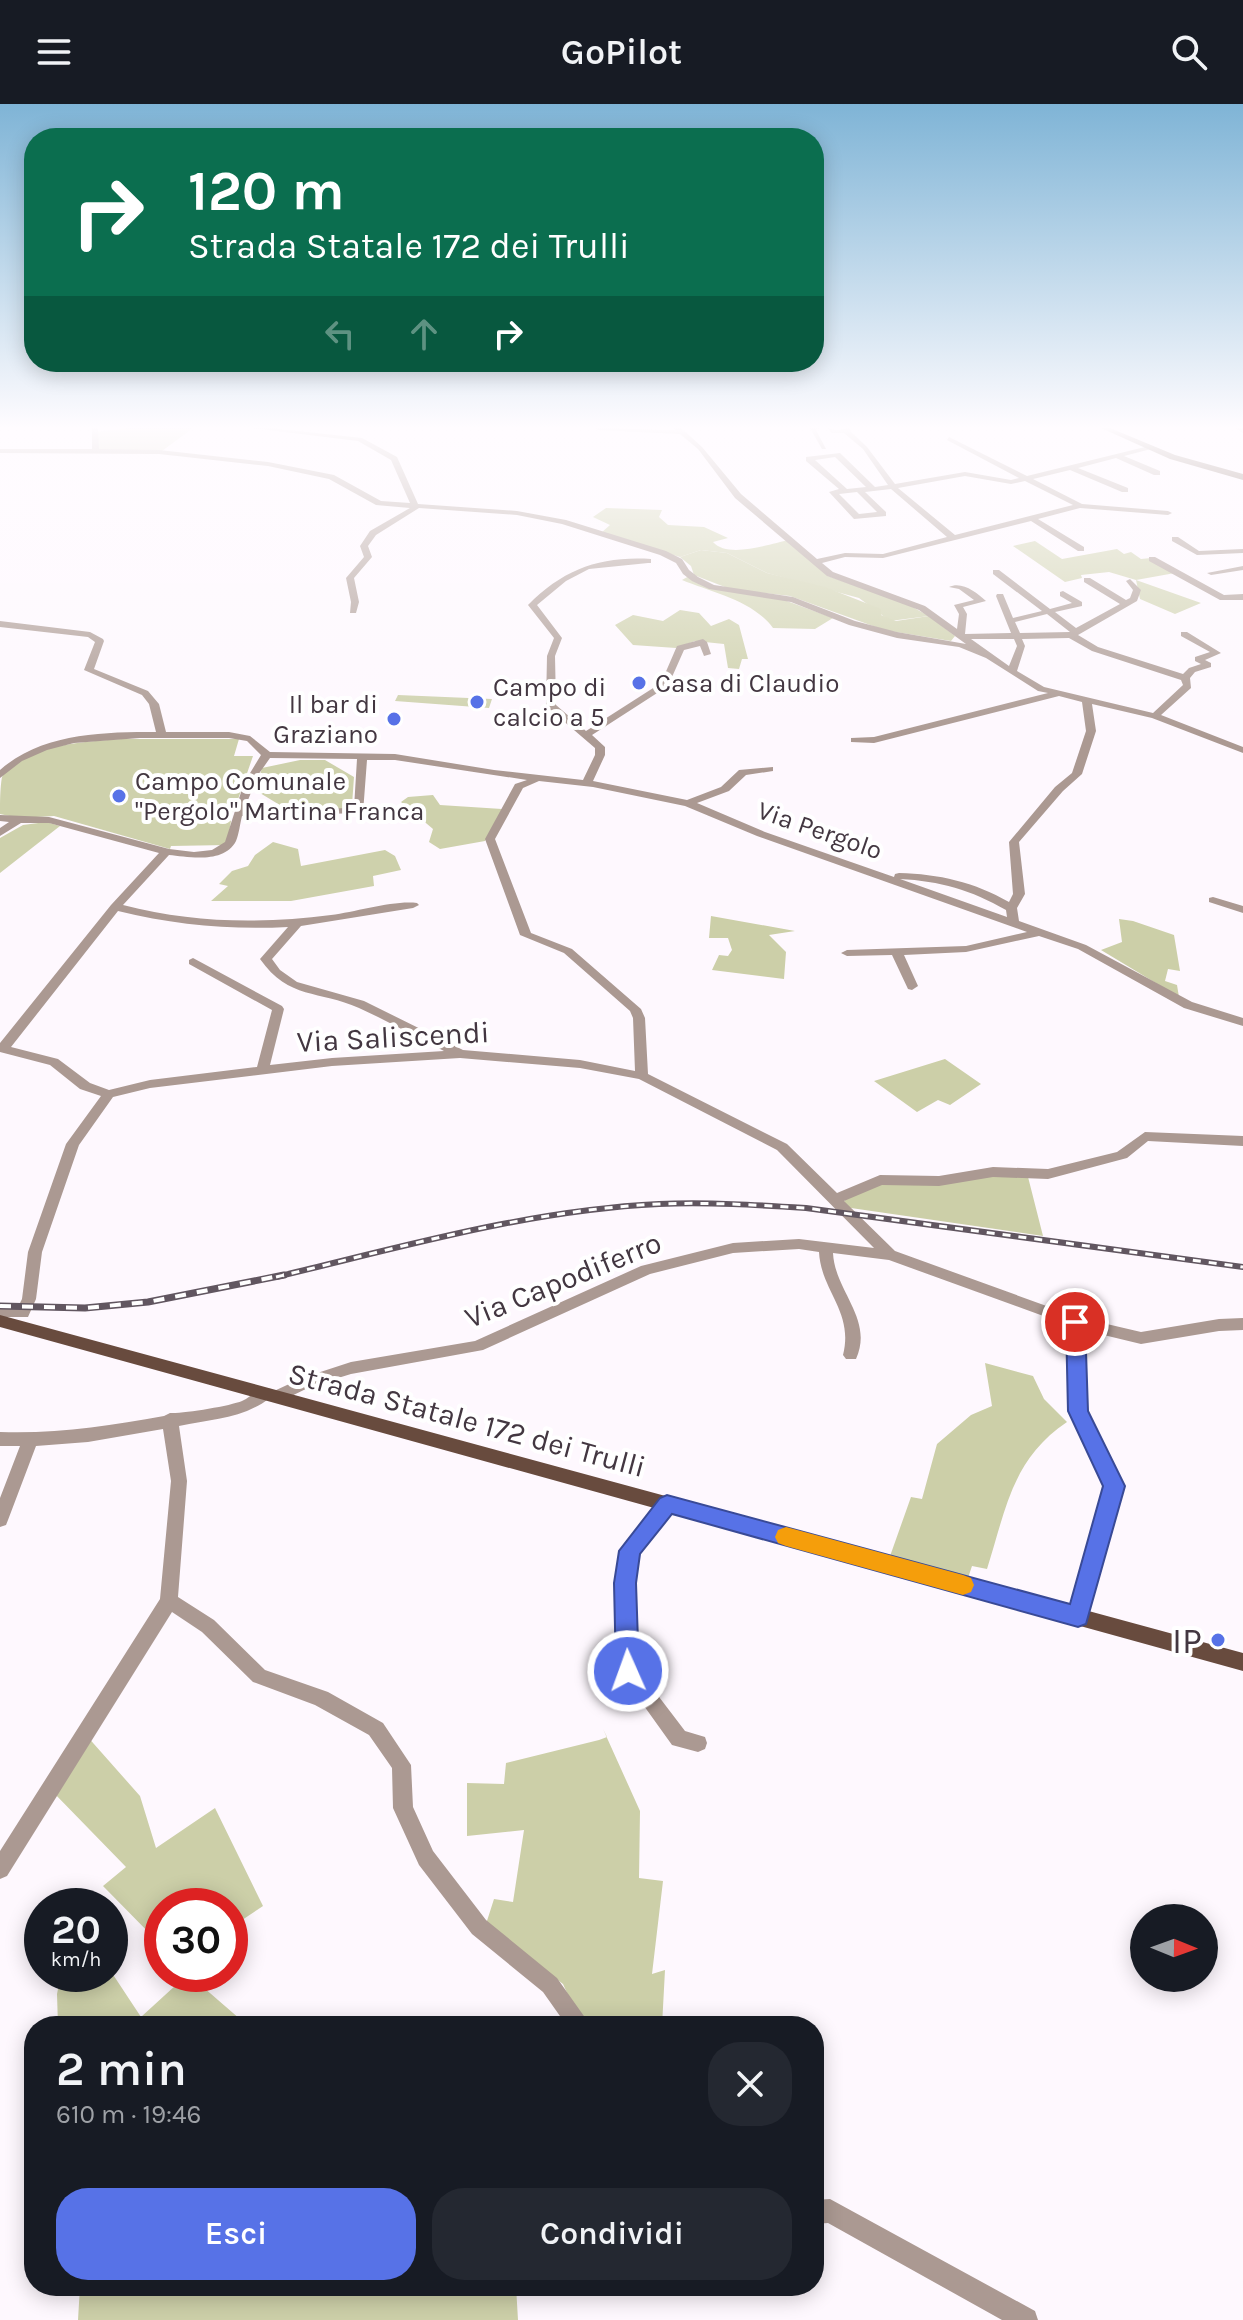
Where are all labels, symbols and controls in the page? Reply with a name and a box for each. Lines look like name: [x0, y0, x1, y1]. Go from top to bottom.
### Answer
icon: menu: [32, 30, 76, 74]
icon: search: [1167, 30, 1211, 74]
text: GoPilot: [561, 31, 682, 73]
text: 120 m: [188, 158, 345, 223]
icon: right: [56, 160, 160, 264]
text: Strada Statale 172 dei Trulli: [188, 225, 630, 267]
icon: left: [318, 312, 362, 356]
icon: ahead: [402, 312, 446, 356]
icon: right: [486, 312, 530, 356]
place label: Casa di Claudio: [655, 668, 839, 699]
place label: Campo di calcio a 5: [493, 672, 606, 733]
marker: Casa di Claudio: [630, 674, 648, 692]
place label: Il bar di Graziano: [273, 689, 378, 750]
marker: Campo di calcio a 5: [468, 693, 486, 711]
marker: Il bar di Graziano: [385, 710, 403, 728]
place label: Campo Comunale "Pergolo" Martina Franca: [135, 766, 424, 827]
marker: Campo Comunale "Pergolo" Martina Franca: [110, 787, 128, 805]
street label: Via Pergolo: [753, 795, 886, 866]
street label: Via Saliscendi: [296, 1014, 490, 1060]
street label: Via Capodiferro: [459, 1224, 667, 1336]
pin: [1041, 1288, 1109, 1356]
icon: arrive: [1053, 1300, 1097, 1344]
street label: Strada Statale 172 dei Trulli: [285, 1355, 649, 1485]
place label: IP: [1172, 1620, 1202, 1662]
position arrow: [586, 1629, 670, 1713]
marker: IP: [1209, 1631, 1227, 1649]
speed limit sign: 30: [144, 1888, 248, 1992]
north arrow: [1130, 1904, 1218, 1992]
map controls: [1130, 1904, 1218, 1992]
text: 20: [51, 1906, 101, 1953]
text: km/h: [51, 1948, 101, 1971]
text: 2 min: [56, 2041, 187, 2097]
button: close: [708, 2042, 792, 2126]
text: 610 m · 19:46: [56, 2099, 201, 2130]
button: Esci: [56, 2188, 416, 2280]
button: Condividi: [432, 2188, 792, 2280]

